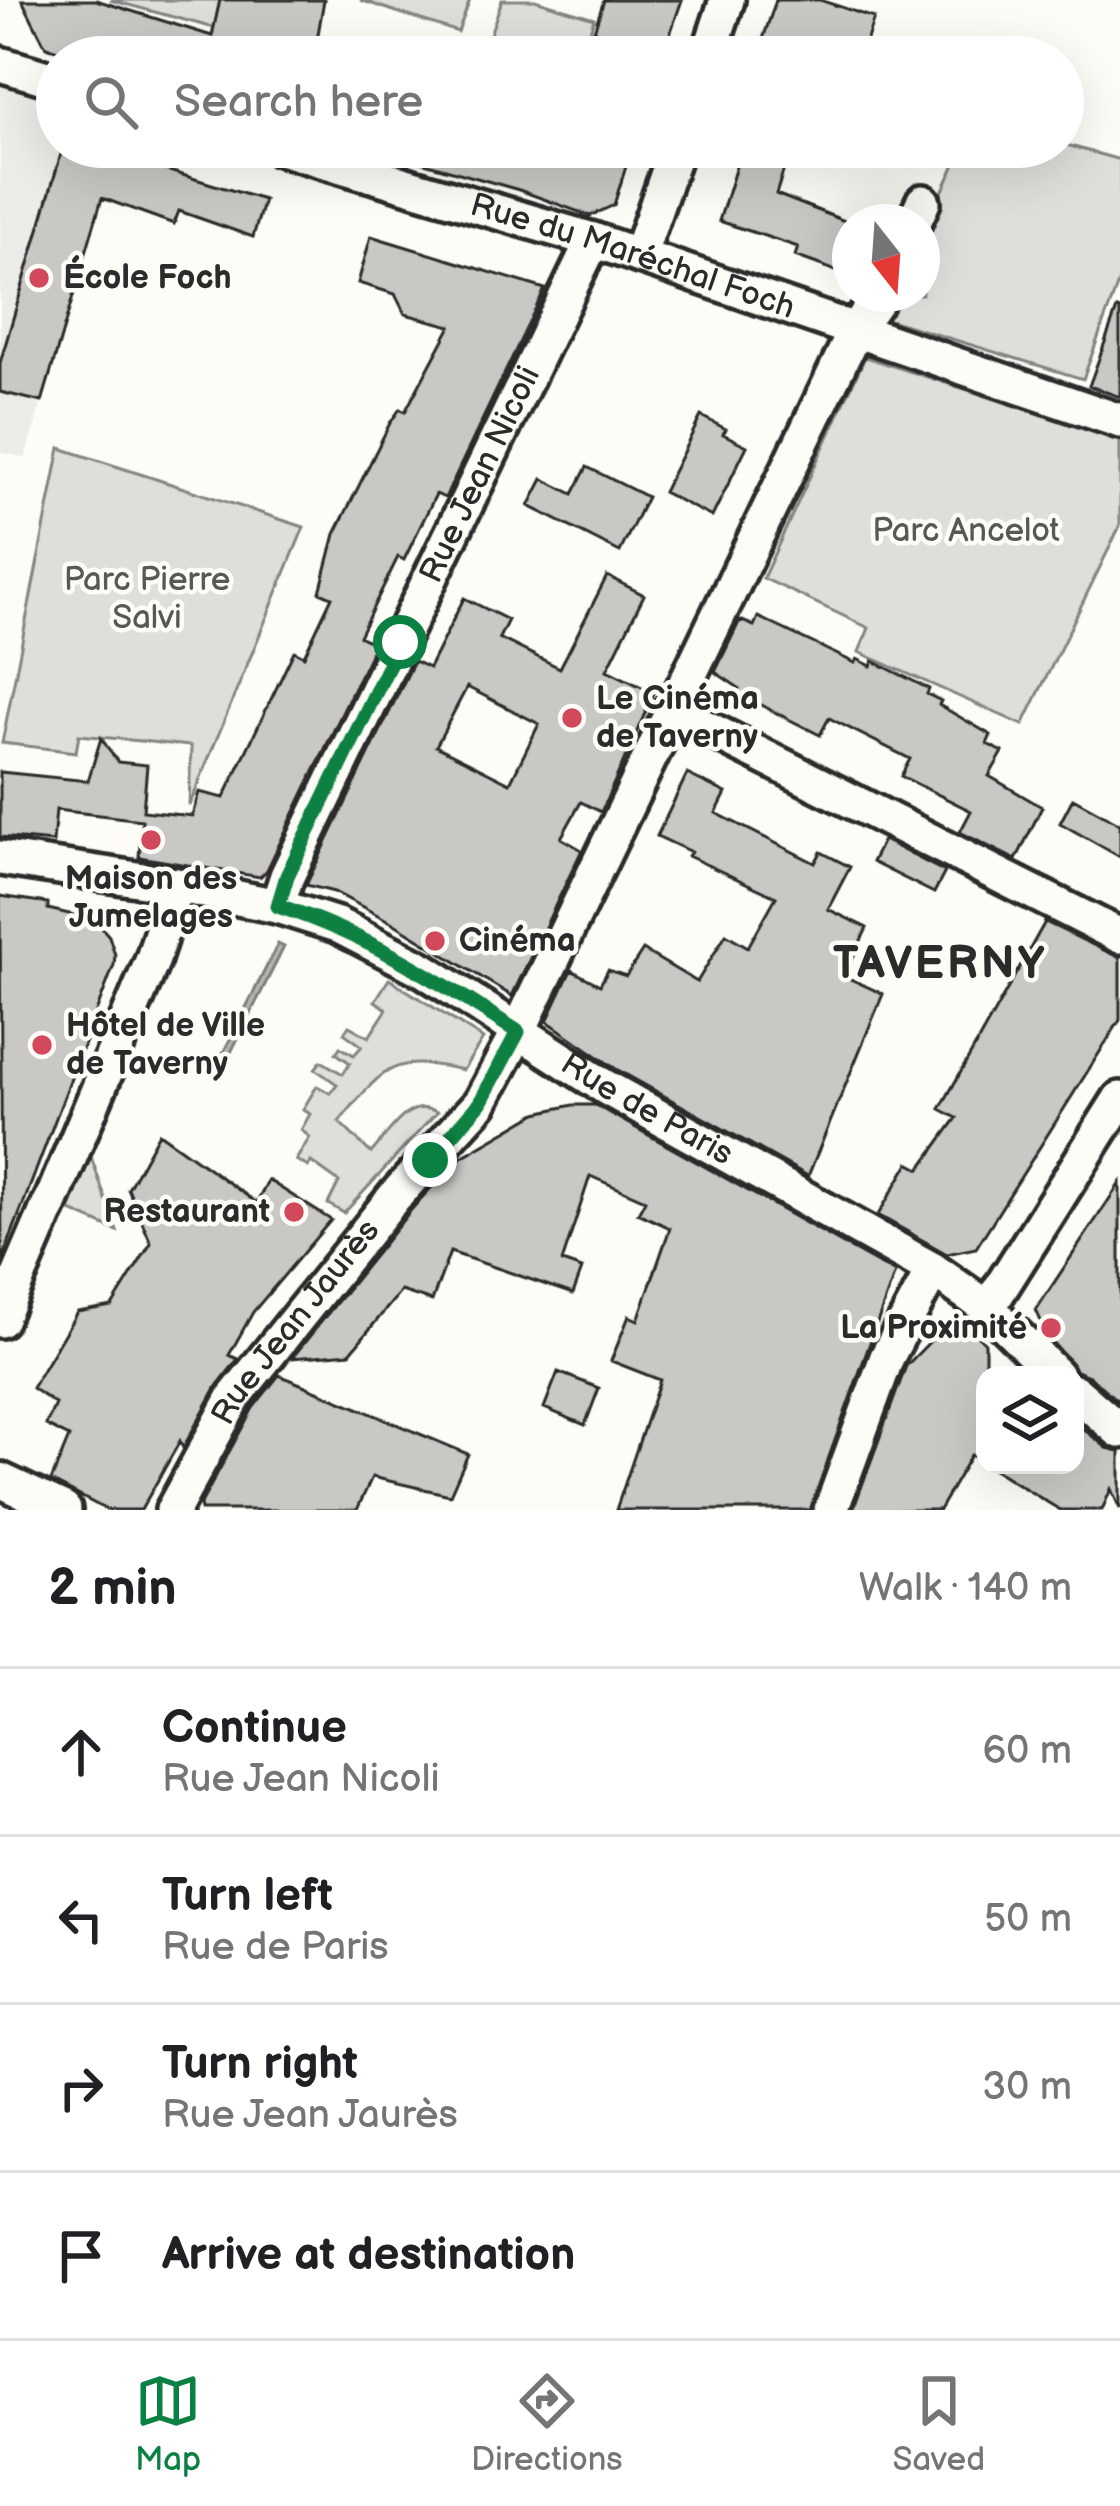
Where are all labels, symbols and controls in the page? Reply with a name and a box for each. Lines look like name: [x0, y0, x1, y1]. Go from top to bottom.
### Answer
search box: [36, 36, 1084, 168]
icon: search: [78, 69, 144, 135]
text: Search here: [174, 75, 423, 130]
street label: Rue du Maréchal Foch: [466, 185, 800, 328]
north arrow: [832, 204, 940, 312]
place label: École Foch: [63, 255, 231, 298]
marker: École Foch: [26, 265, 52, 291]
street label: Rue Jean Nicoli: [411, 360, 549, 589]
park label: Parc Ancelot: [872, 511, 1060, 551]
park label: Parc Pierre Salvi: [64, 560, 230, 638]
route start: [373, 615, 427, 669]
place label: Le Cinéma de Taverny: [596, 679, 759, 757]
marker: Le Cinéma de Taverny: [559, 705, 585, 731]
marker: Maison des Jumelages: [138, 827, 164, 853]
place label: Maison des Jumelages: [65, 859, 237, 937]
place label: Cinéma: [459, 921, 576, 961]
marker: Cinéma: [422, 928, 448, 954]
district label: TAVERNY: [833, 937, 1047, 992]
place label: Hôtel de Ville de Taverny: [66, 1006, 265, 1084]
marker: Hôtel de Ville de Taverny: [29, 1032, 55, 1058]
street label: Rue de Paris: [553, 1044, 740, 1174]
route end: [403, 1133, 457, 1187]
place label: Restaurant: [103, 1192, 270, 1232]
marker: Restaurant: [281, 1199, 307, 1225]
street label: Rue Jean Jaurès: [203, 1211, 388, 1432]
place label: La Proximité: [840, 1308, 1027, 1348]
marker: La Proximité: [1038, 1315, 1064, 1341]
map controls: [976, 1366, 1084, 1474]
button: layers: [976, 1366, 1084, 1474]
text: 2 min: [48, 1558, 177, 1619]
text: Walk · 140 m: [859, 1565, 1072, 1612]
text: Continue: [162, 1701, 347, 1756]
icon: ahead: [48, 1719, 114, 1785]
text: 60 m: [982, 1728, 1072, 1775]
text: Rue Jean Nicoli: [162, 1756, 440, 1803]
text: Turn left: [162, 1869, 333, 1924]
icon: left: [48, 1887, 114, 1953]
text: 50 m: [984, 1896, 1072, 1943]
text: Rue de Paris: [162, 1924, 389, 1971]
text: Turn right: [162, 2037, 358, 2092]
icon: right: [48, 2055, 114, 2121]
text: 30 m: [982, 2064, 1072, 2111]
text: Rue Jean Jaurès: [162, 2092, 458, 2139]
icon: arrive: [48, 2223, 114, 2289]
text: Arrive at destination: [162, 2228, 575, 2283]
tab: Map: [135, 2368, 201, 2480]
tab: Directions: [471, 2368, 623, 2480]
tab: Saved: [892, 2368, 985, 2480]

